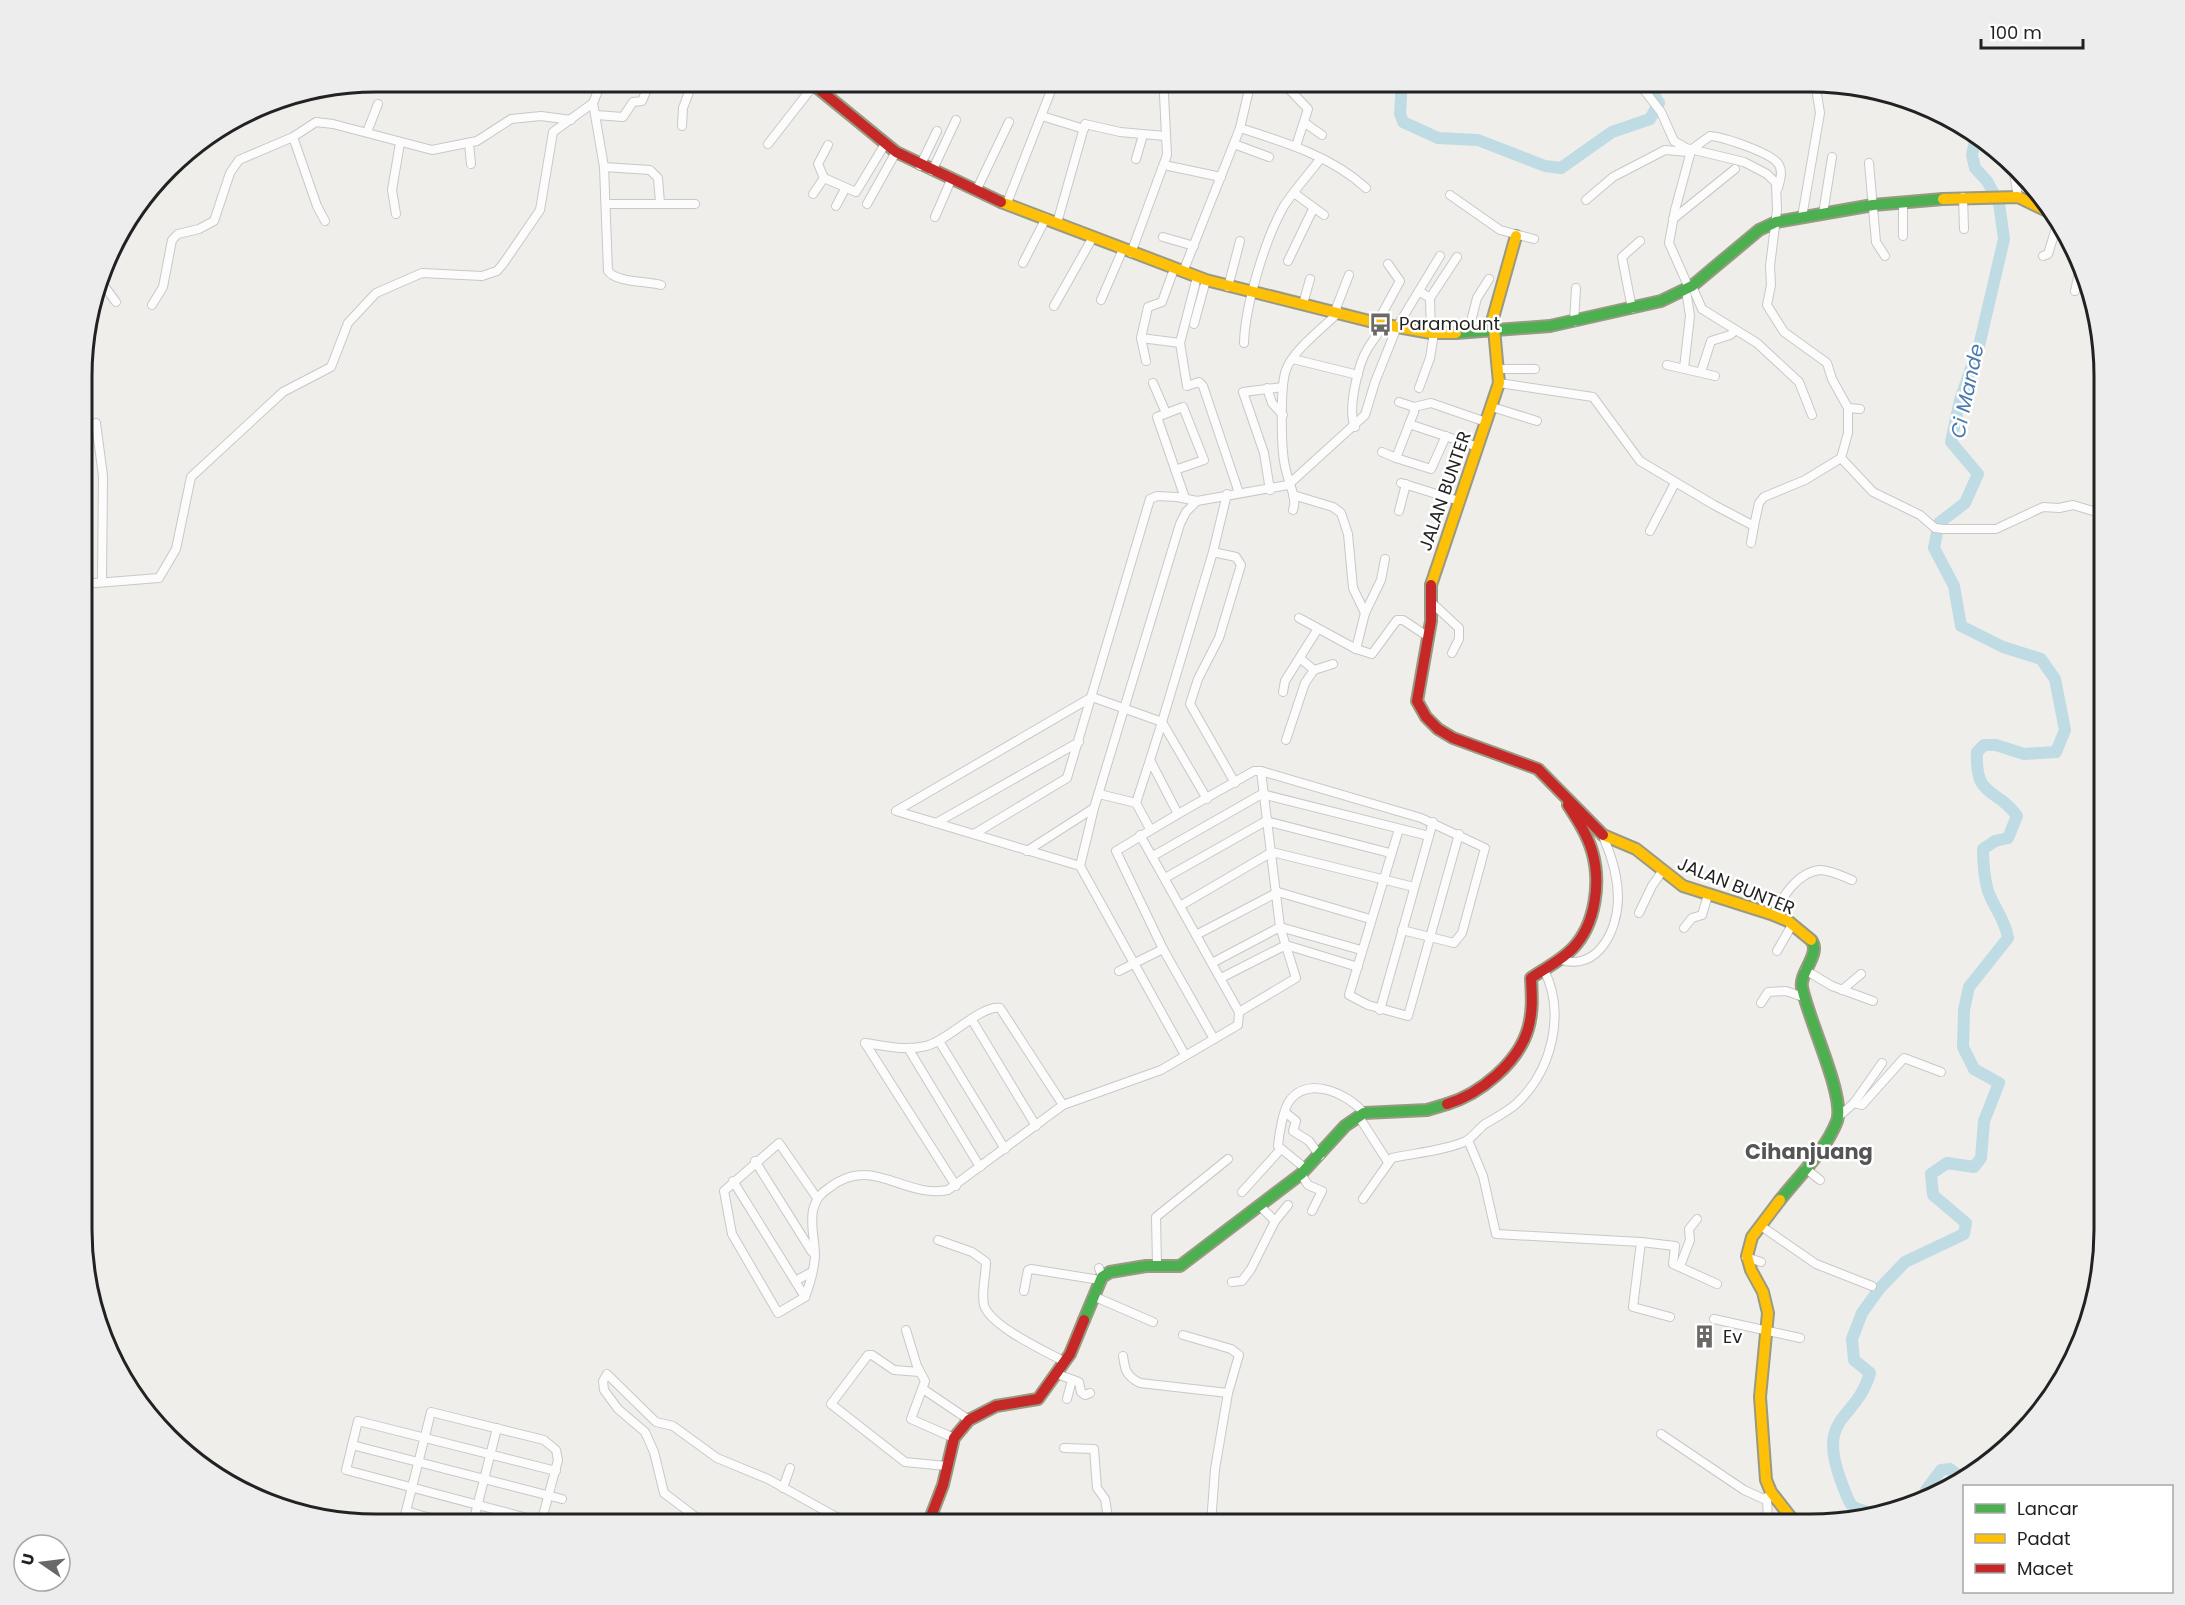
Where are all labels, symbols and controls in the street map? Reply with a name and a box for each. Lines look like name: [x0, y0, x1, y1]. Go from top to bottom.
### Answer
scale bar: [1981, 12, 2083, 50]
text: 100 m: [1990, 20, 2042, 45]
bus stop icon: Paramount: [1368, 311, 1394, 337]
place label: Paramount: [1399, 311, 1500, 336]
water label: Ci Mande: [1943, 341, 1991, 441]
street label: JALAN BUNTER: [1412, 428, 1477, 554]
street label: JALAN BUNTER: [1674, 851, 1799, 921]
district label: Cihanjuang: [1745, 1137, 1873, 1166]
building icon: Ev: [1692, 1324, 1718, 1350]
place label: Ev: [1723, 1324, 1742, 1349]
legend: [1963, 1485, 2173, 1593]
text: Lancar: [2017, 1496, 2079, 1521]
text: Padat: [2017, 1526, 2070, 1551]
north arrow: [12, 1533, 72, 1593]
text: U: [15, 1551, 40, 1568]
text: Macet: [2017, 1556, 2073, 1581]

